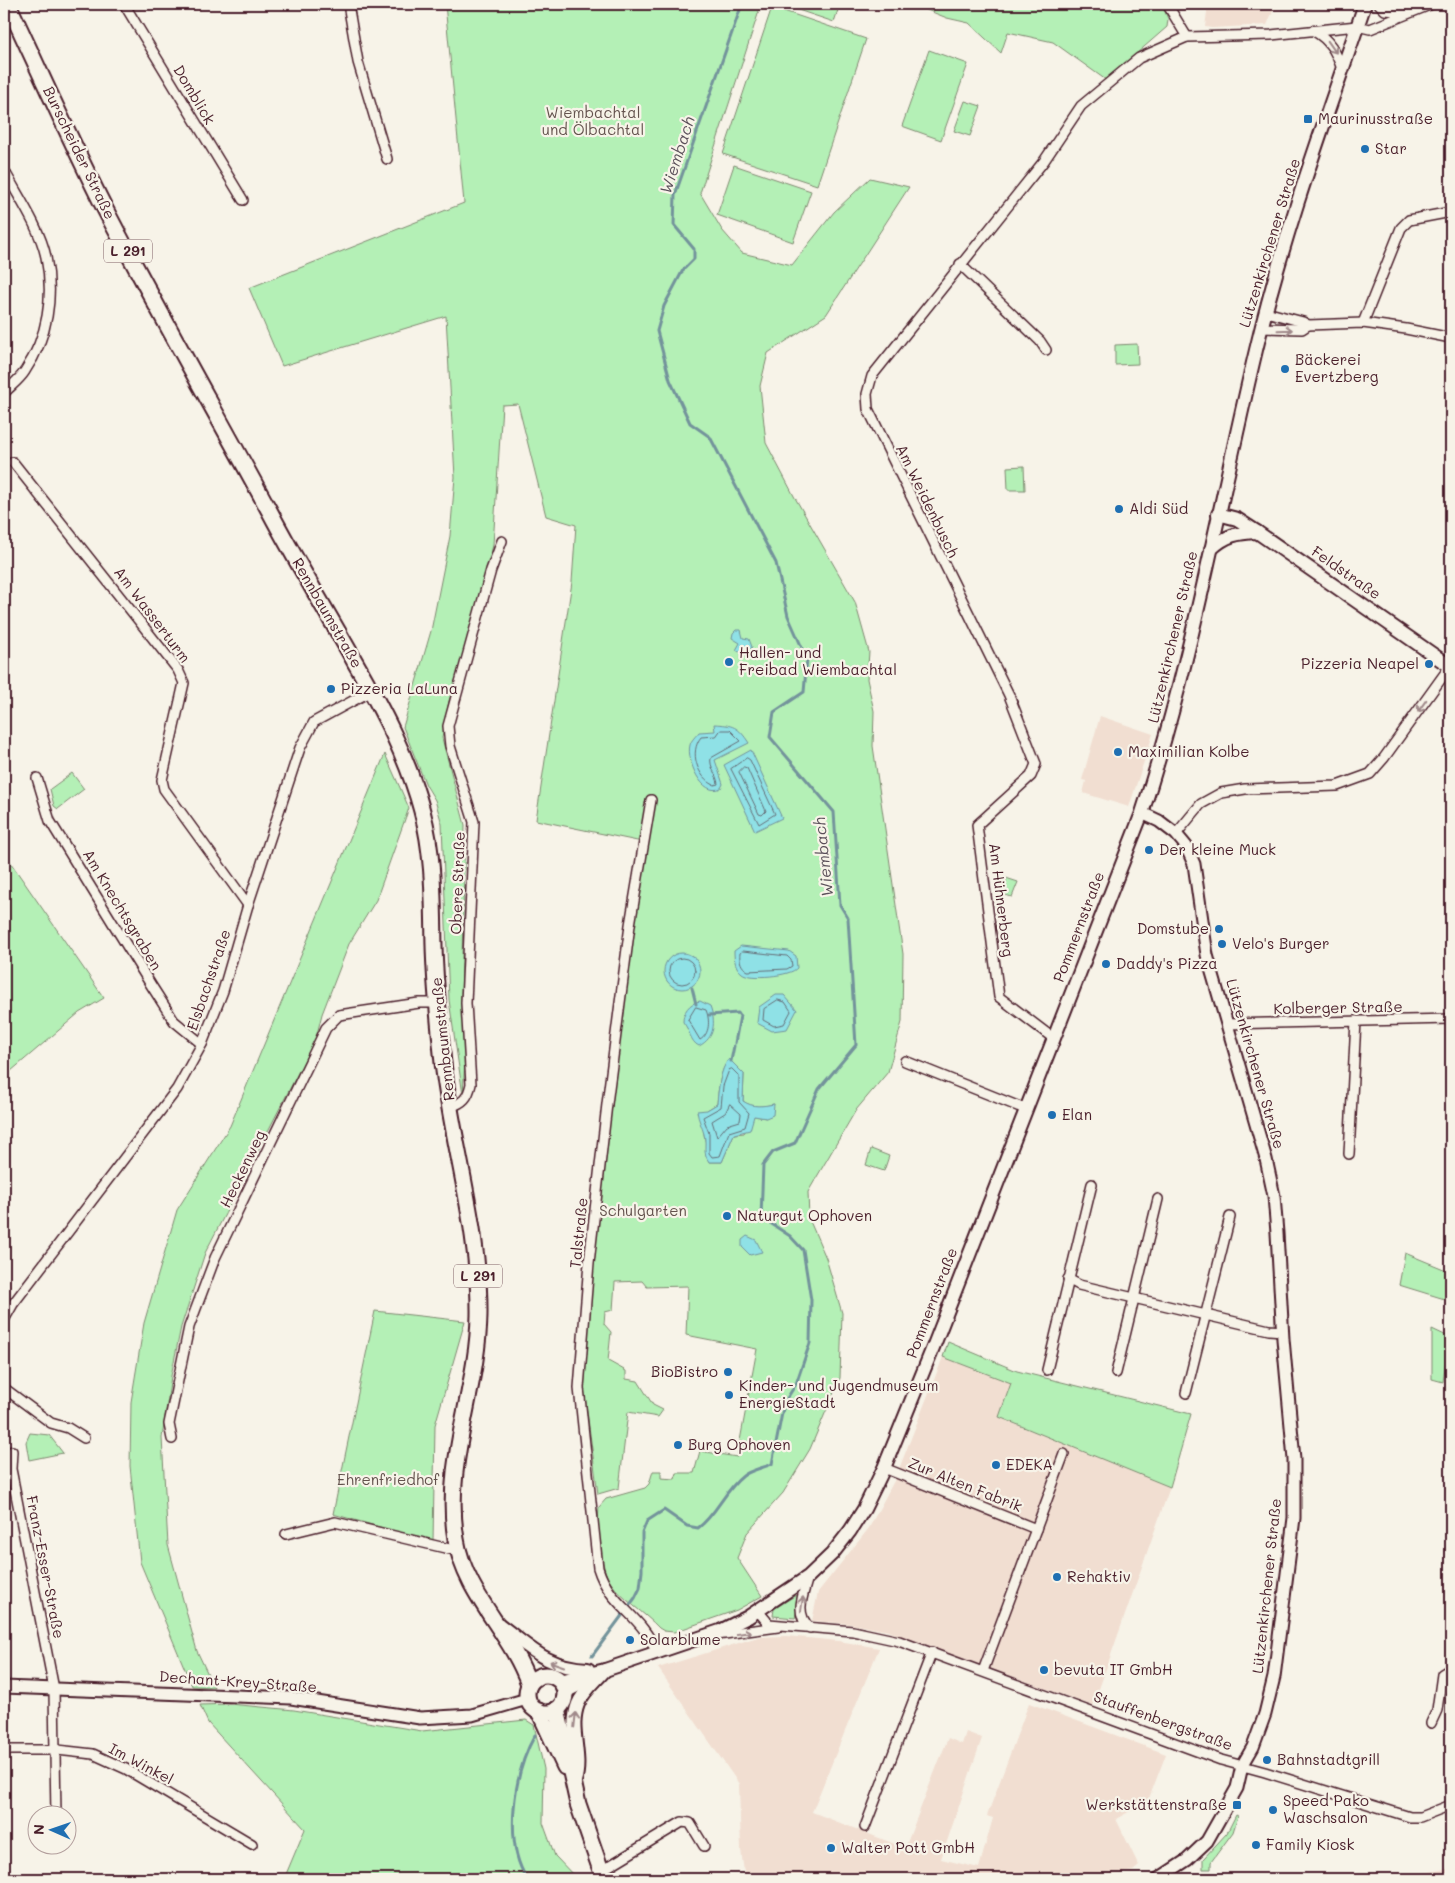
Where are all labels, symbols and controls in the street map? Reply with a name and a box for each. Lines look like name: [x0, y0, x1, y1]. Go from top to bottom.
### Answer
one-way arrow: [1326, 40, 1337, 54]
street label: Domblick: [169, 61, 220, 128]
street label: Burscheider Straße: [39, 83, 121, 222]
park label: Wiembachtal und Ölbachtal: [542, 102, 644, 139]
place label: Maurinusstraße: [1318, 108, 1433, 128]
water label: Wiembach: [654, 113, 699, 196]
marker: Maurinusstraße: [1302, 113, 1314, 125]
place label: Star: [1375, 138, 1407, 158]
marker: Star: [1359, 143, 1371, 155]
street label: Lützenkirchener Straße: [1234, 156, 1304, 330]
road number: L 291: [104, 240, 152, 262]
one-way arrow: [1277, 325, 1293, 334]
place label: Bäckerei Evertzberg: [1295, 349, 1379, 386]
marker: Bäckerei Evertzberg: [1279, 363, 1291, 375]
street label: Am Weidenbusch: [892, 441, 964, 561]
place label: Aldi Süd: [1129, 498, 1188, 518]
marker: Aldi Süd: [1113, 503, 1125, 515]
street label: Feldstraße: [1308, 541, 1385, 603]
street label: Lützenkirchener Straße: [1142, 549, 1202, 725]
street label: Rennbaumstraße: [288, 554, 368, 671]
street label: Am Wasserturm: [110, 562, 195, 666]
place label: Hallen- und Freibad Wiembachtal: [739, 642, 897, 679]
place label: Pizzeria Neapel: [1301, 653, 1419, 673]
marker: Hallen- und Freibad Wiembachtal: [723, 656, 735, 668]
marker: Pizzeria Neapel: [1423, 658, 1435, 670]
place label: Pizzeria LaLuna: [341, 678, 458, 698]
marker: Pizzeria LaLuna: [325, 683, 337, 695]
one-way arrow: [1417, 699, 1427, 713]
place label: Maximilian Kolbe: [1128, 741, 1250, 761]
marker: Maximilian Kolbe: [1112, 746, 1124, 758]
water label: Wiembach: [808, 816, 837, 898]
street label: Obere Straße: [445, 831, 469, 935]
place label: Der kleine Muck: [1159, 839, 1276, 859]
street label: Am Hühnerberg: [985, 842, 1019, 958]
marker: Der kleine Muck: [1143, 844, 1155, 856]
street label: Am Knechtsgraben: [79, 845, 167, 974]
street label: Pommernstraße: [1048, 869, 1108, 985]
place label: Domstube: [1137, 918, 1209, 938]
marker: Domstube: [1213, 923, 1225, 935]
street label: Elsbachstraße: [181, 927, 235, 1033]
place label: Velo's Burger: [1232, 933, 1330, 953]
marker: Velo's Burger: [1216, 938, 1228, 950]
place label: Daddy's Pizza: [1116, 953, 1218, 973]
marker: Daddy's Pizza: [1100, 958, 1112, 970]
street label: Rennbaumstraße: [426, 976, 458, 1102]
street label: Lützenkirchener Straße: [1222, 976, 1290, 1151]
street label: Kolberger Straße: [1273, 996, 1403, 1018]
place label: Elan: [1062, 1104, 1092, 1124]
marker: Elan: [1046, 1109, 1058, 1121]
street label: Heckenweg: [215, 1126, 270, 1211]
street label: Talstraße: [564, 1197, 592, 1269]
park label: Schulgarten: [599, 1200, 687, 1220]
place label: Naturgut Ophoven: [737, 1205, 872, 1225]
marker: Naturgut Ophoven: [721, 1210, 733, 1222]
street label: Pommernstraße: [901, 1245, 961, 1361]
road number: L 291: [454, 1264, 502, 1288]
place label: BioBistro: [651, 1361, 718, 1381]
marker: BioBistro: [722, 1366, 734, 1378]
place label: Kinder- und Jugendmuseum EnergieStadt: [739, 1375, 938, 1412]
marker: Kinder- und Jugendmuseum EnergieStadt: [723, 1389, 735, 1401]
place label: Burg Ophoven: [688, 1434, 791, 1454]
marker: Burg Ophoven: [672, 1439, 684, 1451]
street label: Zur Alten Fabrik: [905, 1452, 1025, 1516]
place label: EDEKA: [1006, 1454, 1053, 1474]
marker: EDEKA: [990, 1459, 1002, 1471]
park label: Ehrenfriedhof: [337, 1469, 440, 1489]
street label: Franz-Esser-Straße: [22, 1494, 70, 1640]
street label: Lützenkirchener Straße: [1247, 1497, 1285, 1674]
place label: Rehaktiv: [1067, 1566, 1131, 1586]
marker: Rehaktiv: [1051, 1571, 1063, 1583]
one-way arrow: [797, 1596, 807, 1612]
one-way arrow: [736, 1628, 752, 1638]
place label: Solarblume: [640, 1629, 721, 1649]
marker: Solarblume: [624, 1634, 636, 1646]
one-way arrow: [549, 1659, 565, 1669]
place label: bevuta IT GmbH: [1054, 1659, 1173, 1679]
marker: bevuta IT GmbH: [1038, 1664, 1050, 1676]
street label: Dechant-Krey-Straße: [158, 1666, 318, 1696]
street label: Stauffenbergstraße: [1091, 1686, 1236, 1755]
one-way arrow: [570, 1713, 580, 1729]
street label: Im Winkel: [106, 1738, 177, 1788]
place label: Bahnstadtgrill: [1277, 1749, 1380, 1769]
marker: Bahnstadtgrill: [1261, 1754, 1273, 1766]
place label: Speed Pako Waschsalon: [1283, 1790, 1369, 1827]
place label: Werkstättenstraße: [1085, 1794, 1227, 1814]
marker: Werkstättenstraße: [1231, 1799, 1243, 1811]
marker: Speed Pako Waschsalon: [1267, 1804, 1279, 1816]
north arrow: [28, 1806, 78, 1856]
text: N: [29, 1824, 48, 1835]
place label: Family Kiosk: [1266, 1834, 1355, 1854]
place label: Walter Pott GmbH: [841, 1837, 975, 1857]
marker: Family Kiosk: [1250, 1839, 1262, 1851]
marker: Walter Pott GmbH: [825, 1842, 837, 1854]

